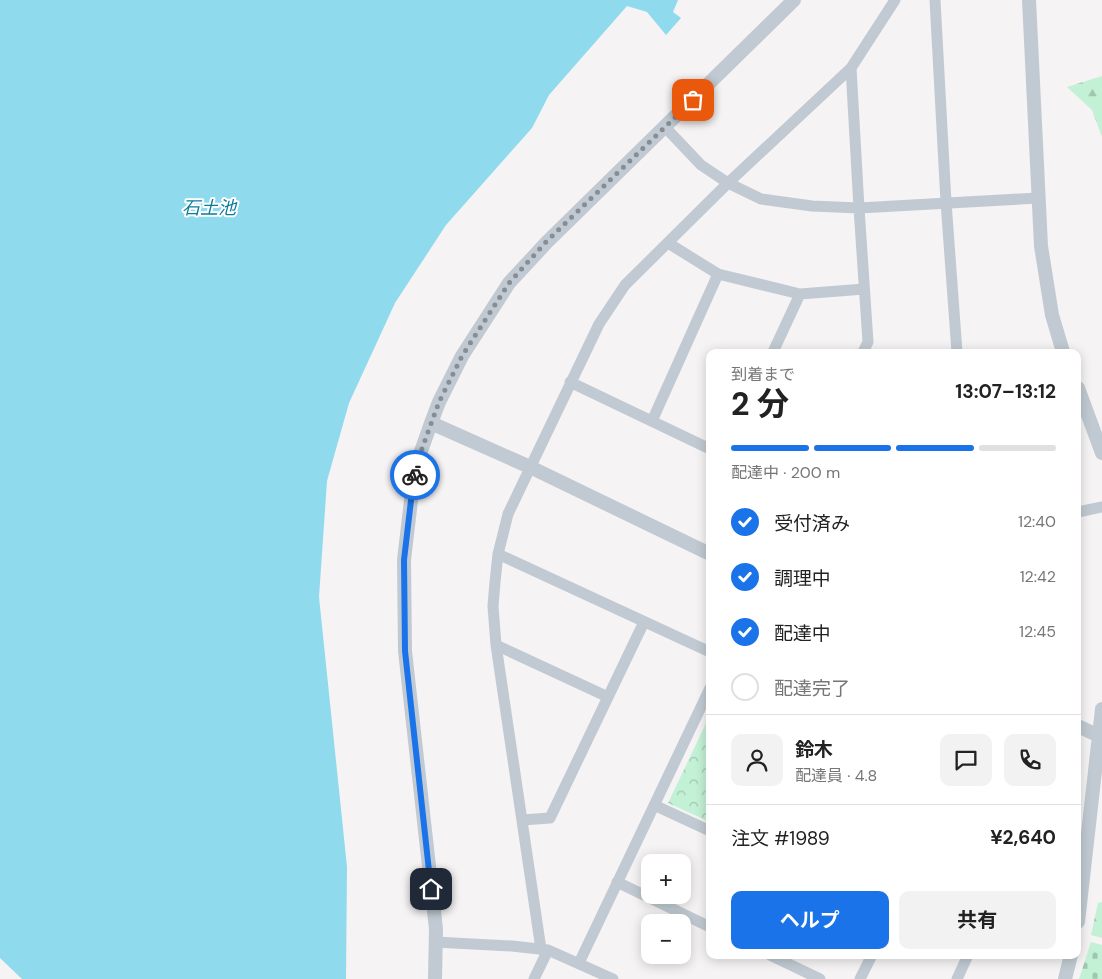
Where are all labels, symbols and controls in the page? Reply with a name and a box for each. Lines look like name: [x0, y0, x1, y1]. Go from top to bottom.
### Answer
pin: [672, 79, 714, 121]
icon: bag: [679, 86, 707, 114]
water label: 石土池: [182, 196, 238, 220]
text: 到着まで: [731, 364, 795, 385]
text: 13:07–13:12: [955, 379, 1056, 404]
text: 2 分: [731, 383, 789, 425]
courier: [390, 450, 440, 500]
icon: bike: [401, 461, 429, 489]
text: 配達中 · 200 m: [731, 462, 840, 483]
icon: check: [731, 508, 759, 536]
text: 受付済み: [774, 511, 850, 536]
text: 12:40: [1018, 511, 1056, 532]
icon: check: [731, 563, 759, 591]
text: 調理中: [774, 566, 831, 591]
text: 12:42: [1020, 566, 1056, 587]
icon: check: [731, 618, 759, 646]
text: 配達中: [774, 621, 831, 646]
text: 12:45: [1019, 621, 1056, 642]
text: 配達完了: [774, 676, 850, 701]
button: person: [731, 734, 783, 786]
button: chat: [940, 734, 992, 786]
button: phone: [1004, 734, 1056, 786]
text: 鈴木: [795, 737, 833, 762]
text: 配達員 · 4.8: [795, 765, 877, 786]
text: ¥2,640: [990, 825, 1056, 850]
text: 注文 #1989: [731, 826, 830, 851]
map controls: [641, 854, 691, 964]
button: +: [641, 854, 691, 904]
pin: [410, 868, 452, 910]
icon: home: [417, 875, 445, 903]
button: ヘルプ: [731, 891, 889, 949]
button: 共有: [899, 891, 1056, 949]
button: −: [641, 914, 691, 964]

